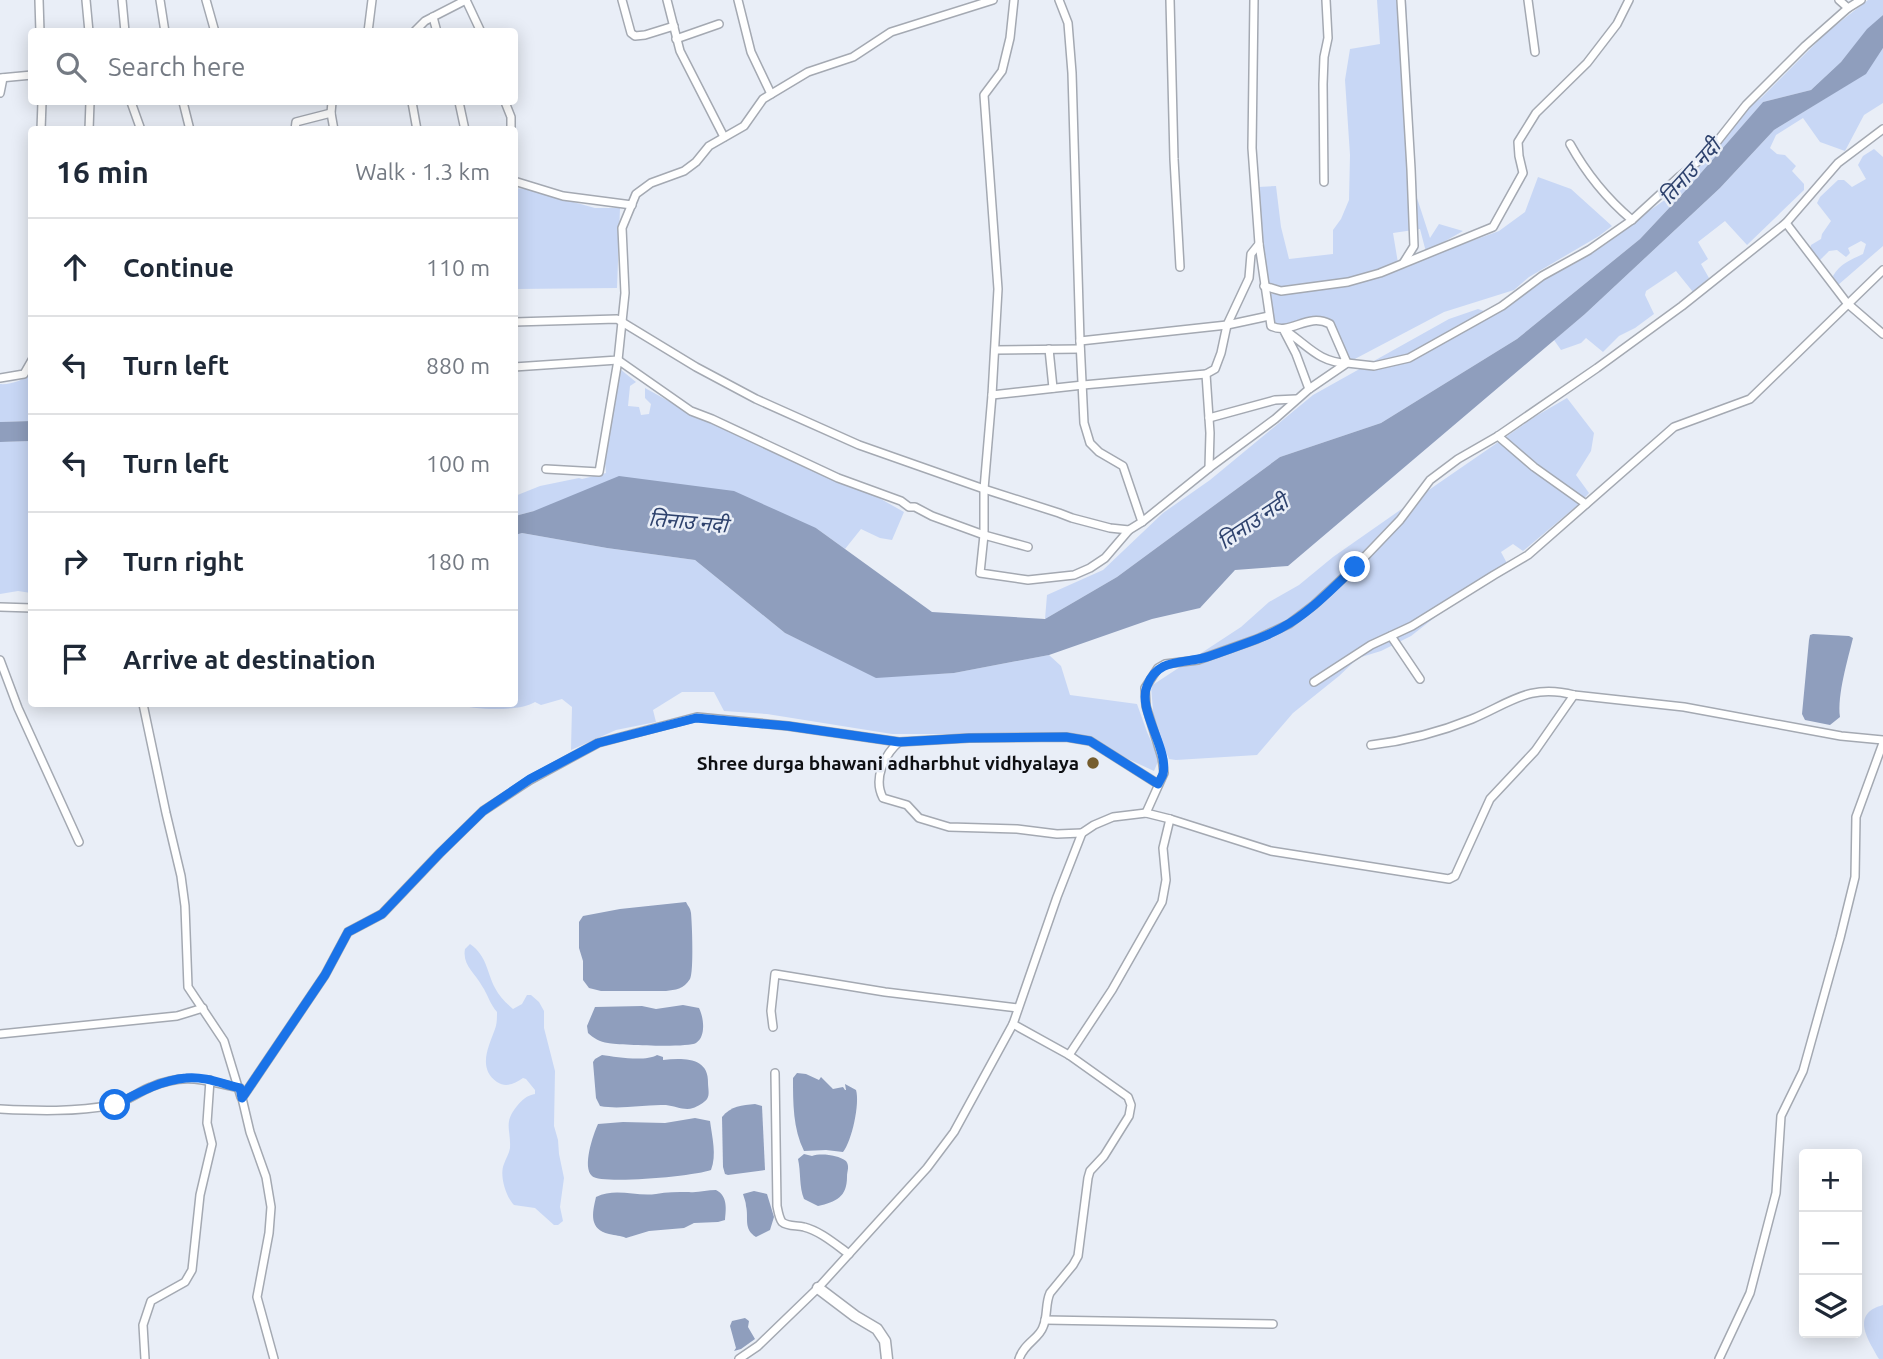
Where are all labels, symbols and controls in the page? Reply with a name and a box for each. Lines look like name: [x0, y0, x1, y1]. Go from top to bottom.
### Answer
search box: [28, 28, 518, 105]
icon: search: [52, 48, 90, 86]
text: Search here: [108, 52, 245, 81]
water label: तिनाउ नदी: [1654, 131, 1727, 209]
text: 16 min: [56, 155, 149, 189]
text: Walk · 1.3 km: [355, 159, 490, 184]
icon: ahead: [56, 248, 94, 286]
text: Continue: [123, 253, 234, 282]
text: 110 m: [426, 255, 490, 280]
icon: left: [56, 346, 94, 384]
text: Turn left: [123, 351, 229, 380]
text: 880 m: [426, 353, 490, 378]
icon: left: [56, 444, 94, 482]
text: Turn left: [123, 449, 229, 478]
text: 100 m: [426, 451, 490, 476]
water label: तिनाउ नदी: [1213, 487, 1295, 553]
water label: तिनाउ नदी: [648, 506, 732, 537]
icon: right: [56, 542, 94, 580]
text: Turn right: [123, 547, 244, 576]
text: 180 m: [426, 549, 490, 574]
route end: [1339, 551, 1370, 582]
icon: arrive: [56, 640, 94, 678]
text: Arrive at destination: [123, 645, 376, 674]
place label: Shree durga bhawani adharbhut vidhyalaya: [697, 752, 1079, 774]
marker: Shree durga bhawani adharbhut vidhyalaya: [1085, 755, 1101, 771]
route start: [99, 1089, 130, 1120]
map controls: [1799, 1149, 1862, 1338]
button: +: [1799, 1149, 1862, 1212]
button: −: [1799, 1212, 1862, 1275]
button: layers: [1799, 1275, 1862, 1338]

